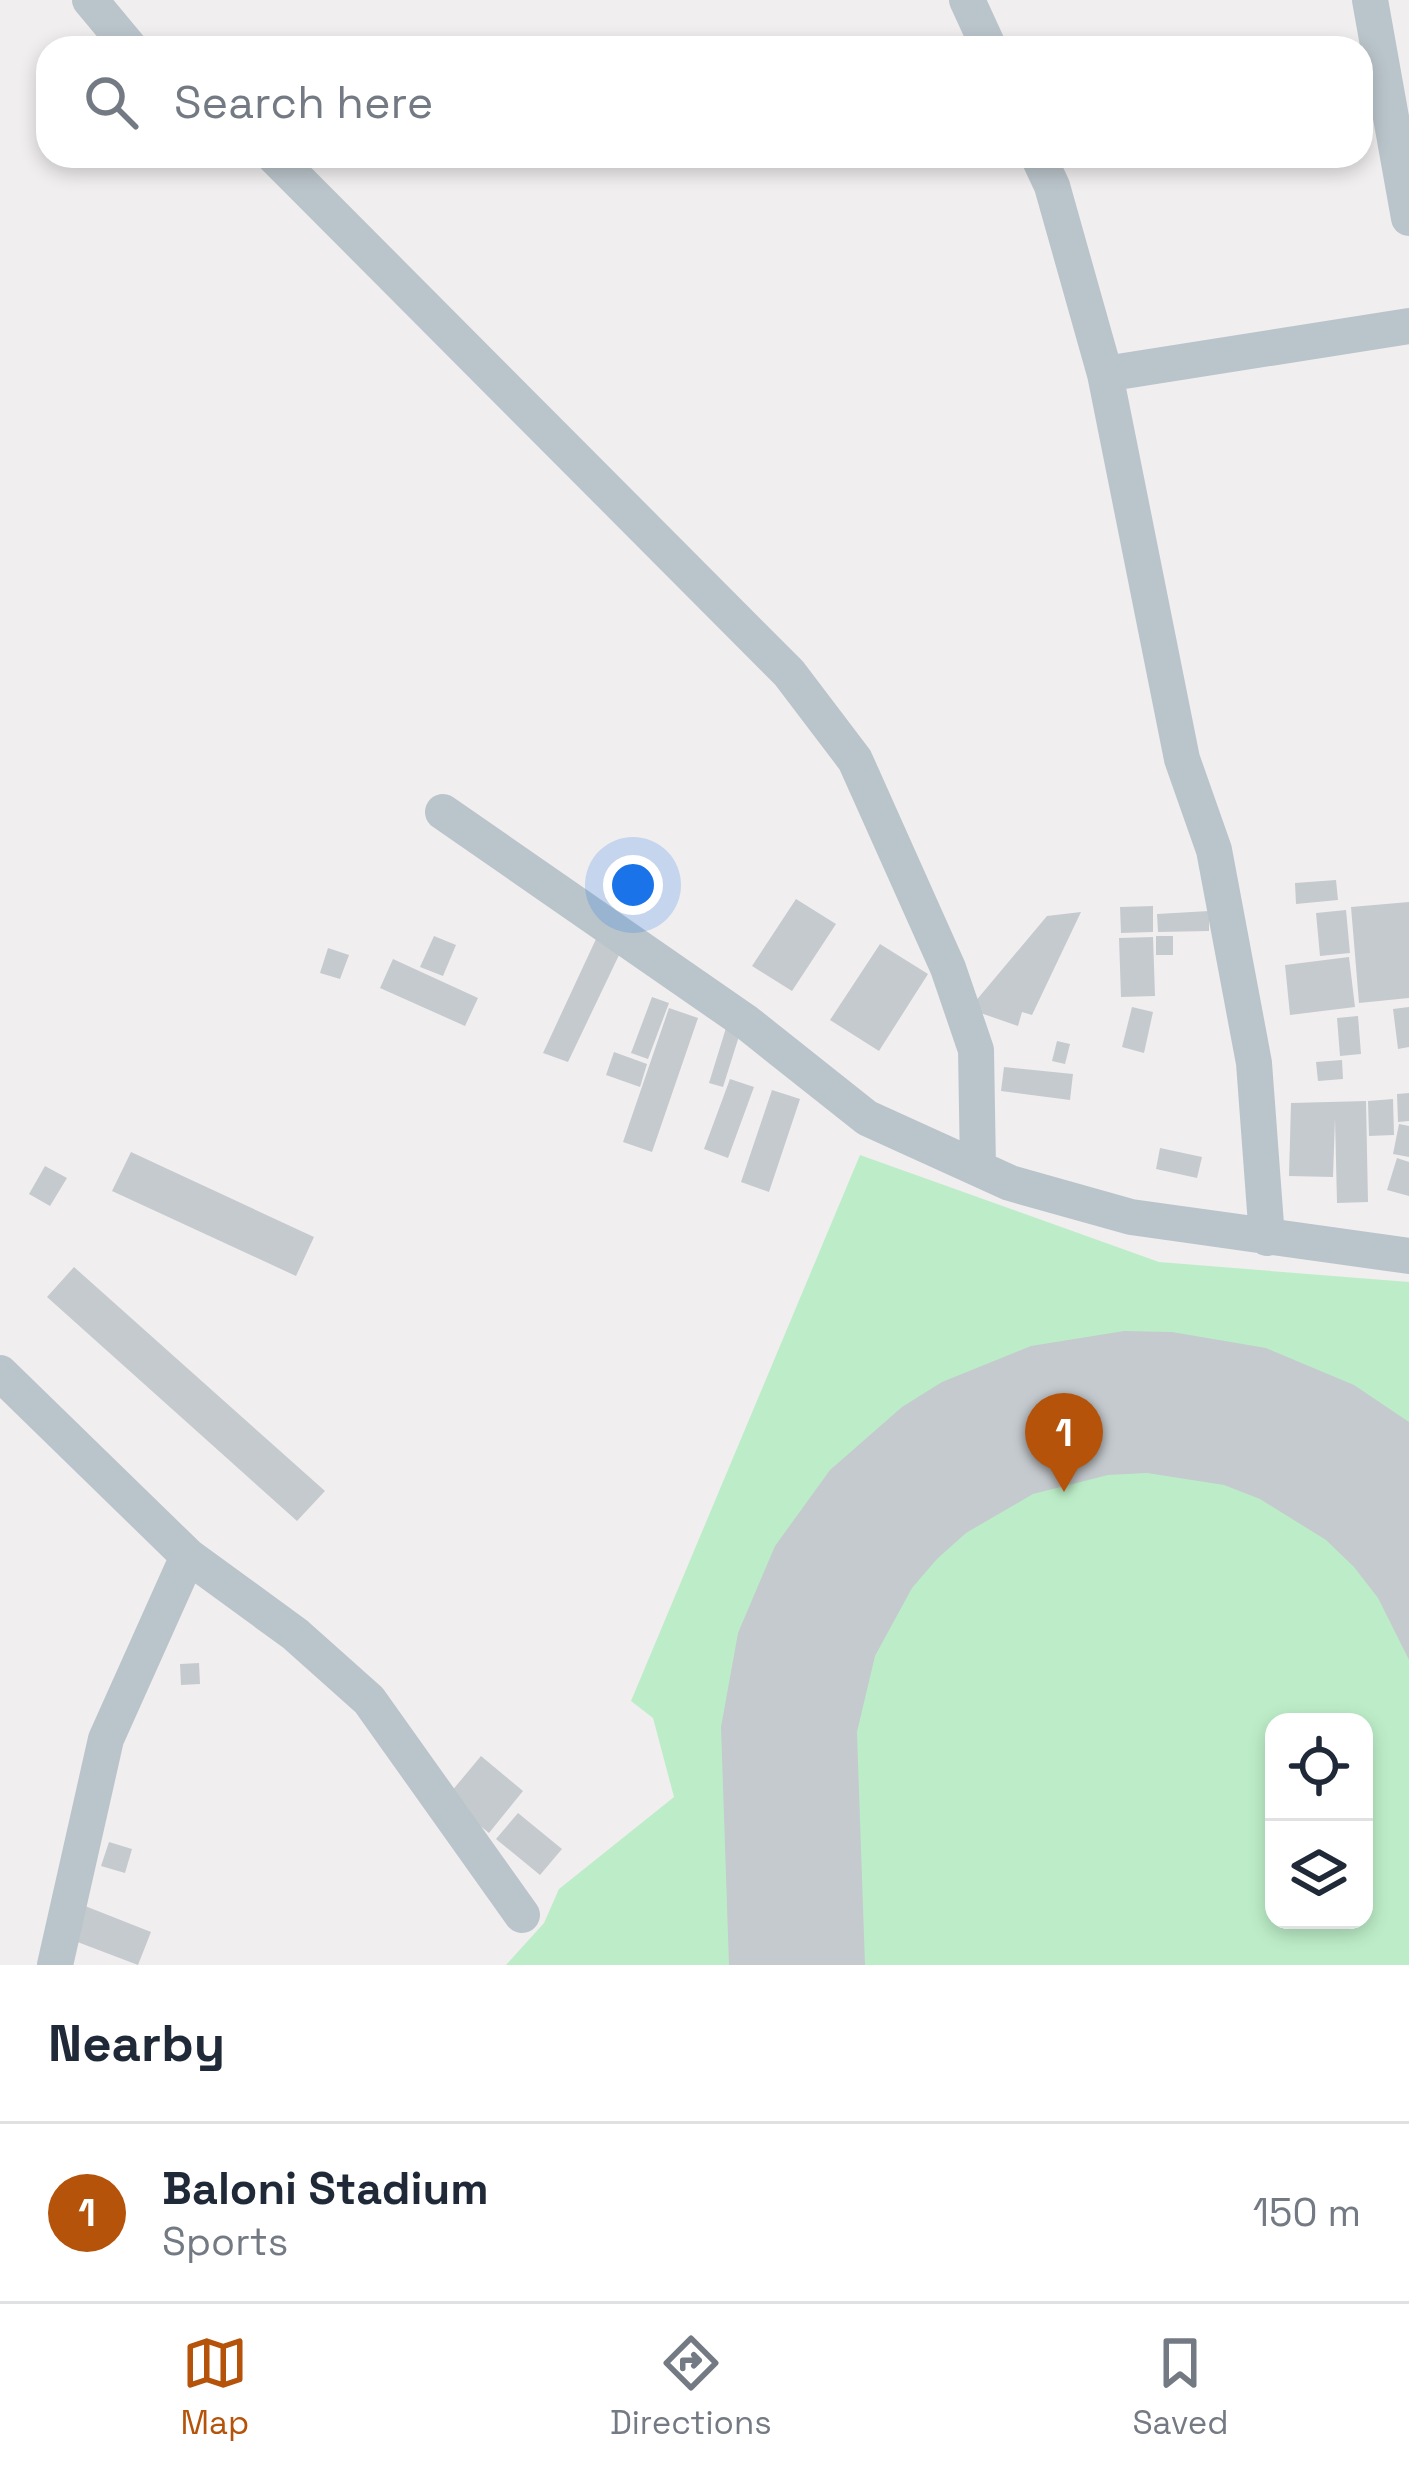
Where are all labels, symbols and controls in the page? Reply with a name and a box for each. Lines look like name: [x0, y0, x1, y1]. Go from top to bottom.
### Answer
search box: [36, 36, 1373, 168]
icon: search: [78, 69, 144, 135]
text: Search here: [174, 74, 433, 131]
your location: [603, 855, 663, 915]
pin: 1: [1025, 1393, 1103, 1492]
map controls: [1265, 1713, 1373, 1929]
button: locate: [1265, 1713, 1373, 1821]
button: layers: [1265, 1821, 1373, 1929]
text: Nearby: [48, 2011, 225, 2076]
text: Baloni Stadium: [162, 2160, 489, 2217]
text: 1: [78, 2188, 96, 2237]
text: 150 m: [1253, 2188, 1361, 2237]
text: Sports: [162, 2217, 288, 2266]
tab: Map: [180, 2330, 249, 2444]
tab: Directions: [610, 2330, 772, 2444]
tab: Saved: [1132, 2330, 1229, 2444]

